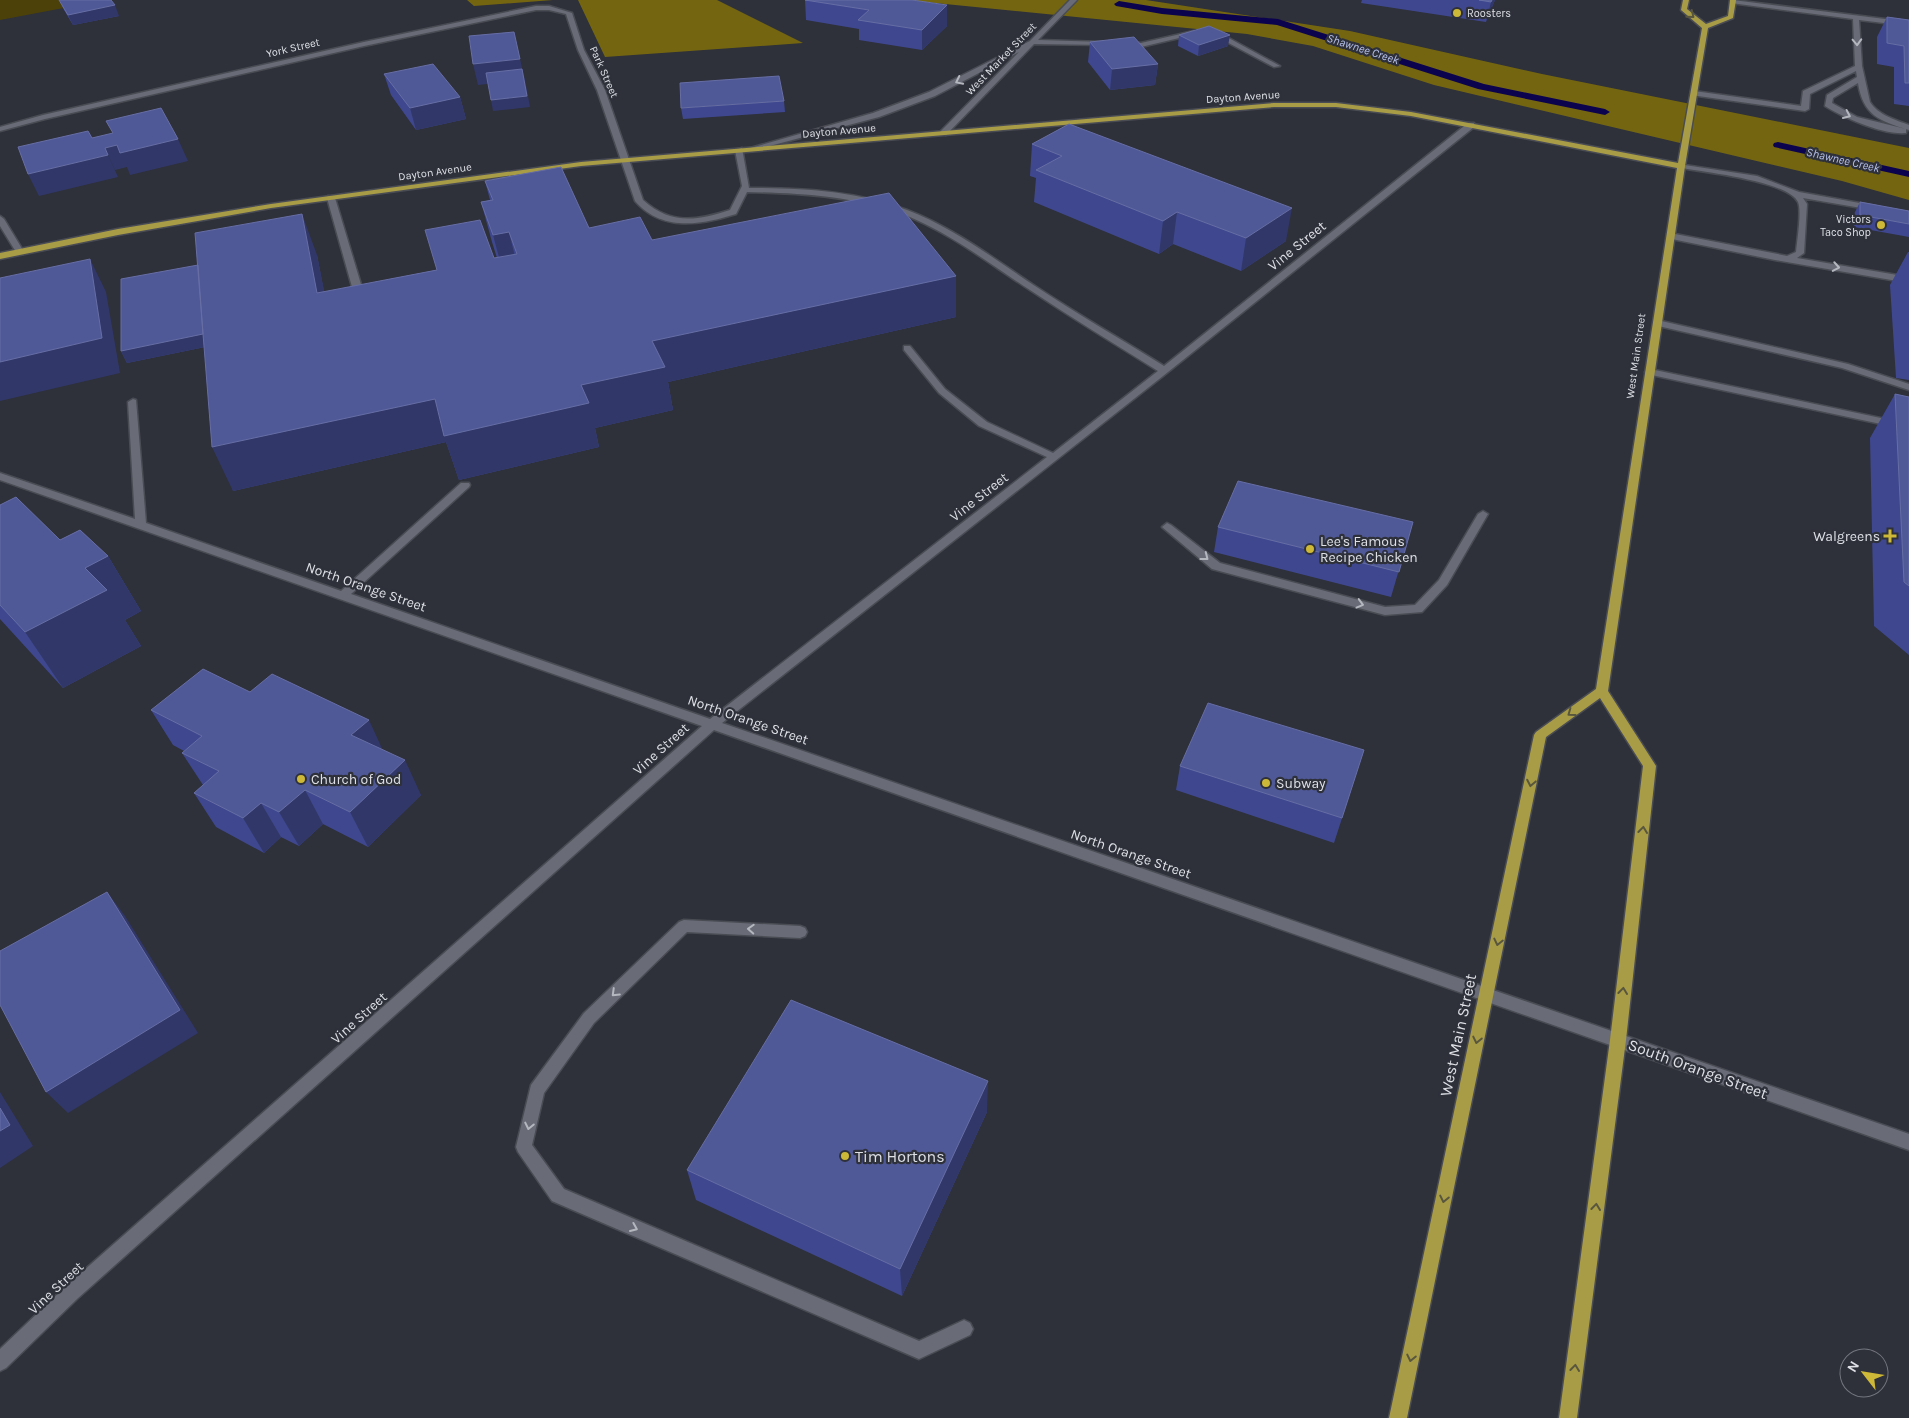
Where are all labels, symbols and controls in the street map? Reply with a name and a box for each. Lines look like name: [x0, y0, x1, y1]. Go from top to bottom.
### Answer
marker: Roosters: [1451, 7, 1463, 19]
place label: Roosters: [1467, 7, 1511, 20]
one-way arrow: [1685, 9, 1694, 18]
street label: West Market Street: [963, 20, 1039, 98]
water label: Shawnee Creek: [1325, 31, 1402, 68]
street label: York Street: [265, 36, 321, 60]
one-way arrow: [1852, 38, 1862, 46]
street label: Park Street: [587, 44, 621, 100]
one-way arrow: [955, 75, 964, 85]
street label: Dayton Avenue: [1206, 88, 1281, 106]
one-way arrow: [1842, 109, 1851, 120]
street label: Dayton Avenue: [802, 121, 877, 141]
water label: Shawnee Creek: [1805, 145, 1882, 175]
street label: Dayton Avenue: [397, 160, 473, 184]
place label: Victors Taco Shop: [1820, 213, 1871, 239]
street label: Vine Street: [1265, 218, 1329, 274]
marker: Victors Taco Shop: [1875, 219, 1887, 231]
one-way arrow: [1832, 262, 1841, 272]
street label: West Main Street: [1624, 313, 1648, 399]
street label: Vine Street: [946, 469, 1012, 525]
place label: Walgreens: [1813, 528, 1880, 545]
marker: Walgreens: [1884, 530, 1896, 542]
place label: Lee's Famous Recipe Chicken: [1320, 533, 1418, 566]
marker: Lee's Famous Recipe Chicken: [1304, 543, 1316, 555]
one-way arrow: [1199, 551, 1209, 560]
street label: North Orange Street: [303, 558, 429, 616]
one-way arrow: [1355, 598, 1364, 609]
street label: North Orange Street: [685, 691, 811, 749]
one-way arrow: [1567, 707, 1577, 716]
street label: Vine Street: [630, 719, 692, 779]
place label: Church of God: [311, 771, 401, 788]
marker: Church of God: [295, 773, 307, 785]
place label: Subway: [1276, 775, 1326, 792]
marker: Subway: [1260, 777, 1272, 789]
one-way arrow: [1526, 778, 1536, 787]
street label: North Orange Street: [1068, 825, 1194, 883]
one-way arrow: [1637, 826, 1647, 834]
one-way arrow: [747, 924, 755, 935]
one-way arrow: [1493, 938, 1504, 947]
street label: West Main Street: [1436, 972, 1480, 1098]
one-way arrow: [612, 987, 621, 996]
one-way arrow: [1617, 987, 1628, 995]
street label: Vine Street: [328, 988, 390, 1048]
street label: South Orange Street: [1626, 1035, 1770, 1103]
one-way arrow: [1472, 1036, 1483, 1044]
one-way arrow: [524, 1122, 535, 1131]
place label: Tim Hortons: [855, 1147, 945, 1166]
marker: Tim Hortons: [839, 1150, 851, 1162]
one-way arrow: [1439, 1195, 1450, 1204]
one-way arrow: [1590, 1203, 1601, 1211]
one-way arrow: [629, 1221, 638, 1232]
street label: Vine Street: [25, 1258, 87, 1318]
north arrow: [1839, 1348, 1889, 1398]
one-way arrow: [1406, 1354, 1417, 1363]
text: N: [1843, 1358, 1863, 1375]
one-way arrow: [1569, 1364, 1580, 1372]

